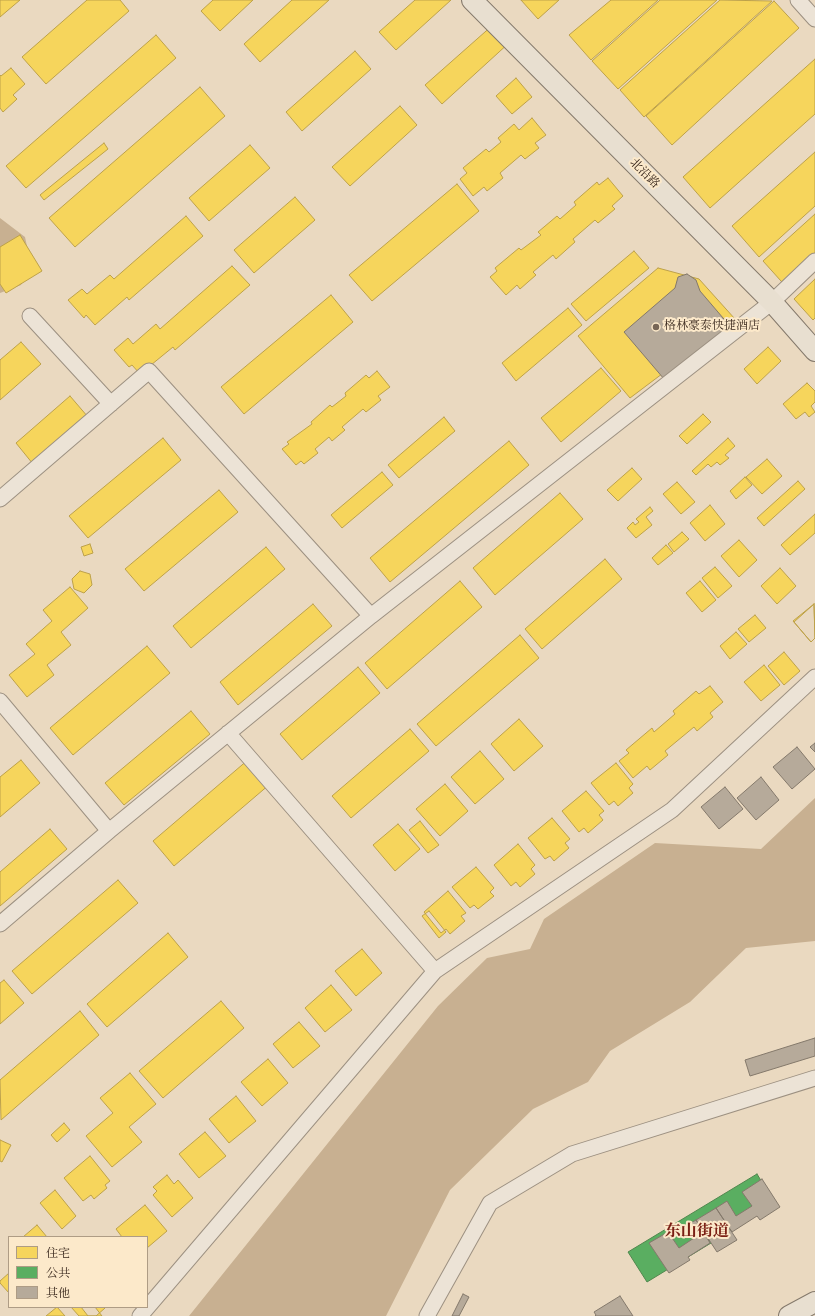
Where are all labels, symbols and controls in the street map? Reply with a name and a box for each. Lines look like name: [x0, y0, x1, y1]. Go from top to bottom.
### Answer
street label: 北沿路: [626, 156, 662, 192]
place label: 格林豪泰快捷酒店: [664, 320, 760, 334]
marker: 格林豪泰快捷酒店: [651, 322, 661, 332]
district label: 东山街道: [665, 1223, 729, 1243]
legend: [8, 1236, 148, 1308]
text: 住宅: [46, 1246, 70, 1261]
text: 公共: [46, 1266, 70, 1281]
text: 其他: [46, 1286, 70, 1301]

